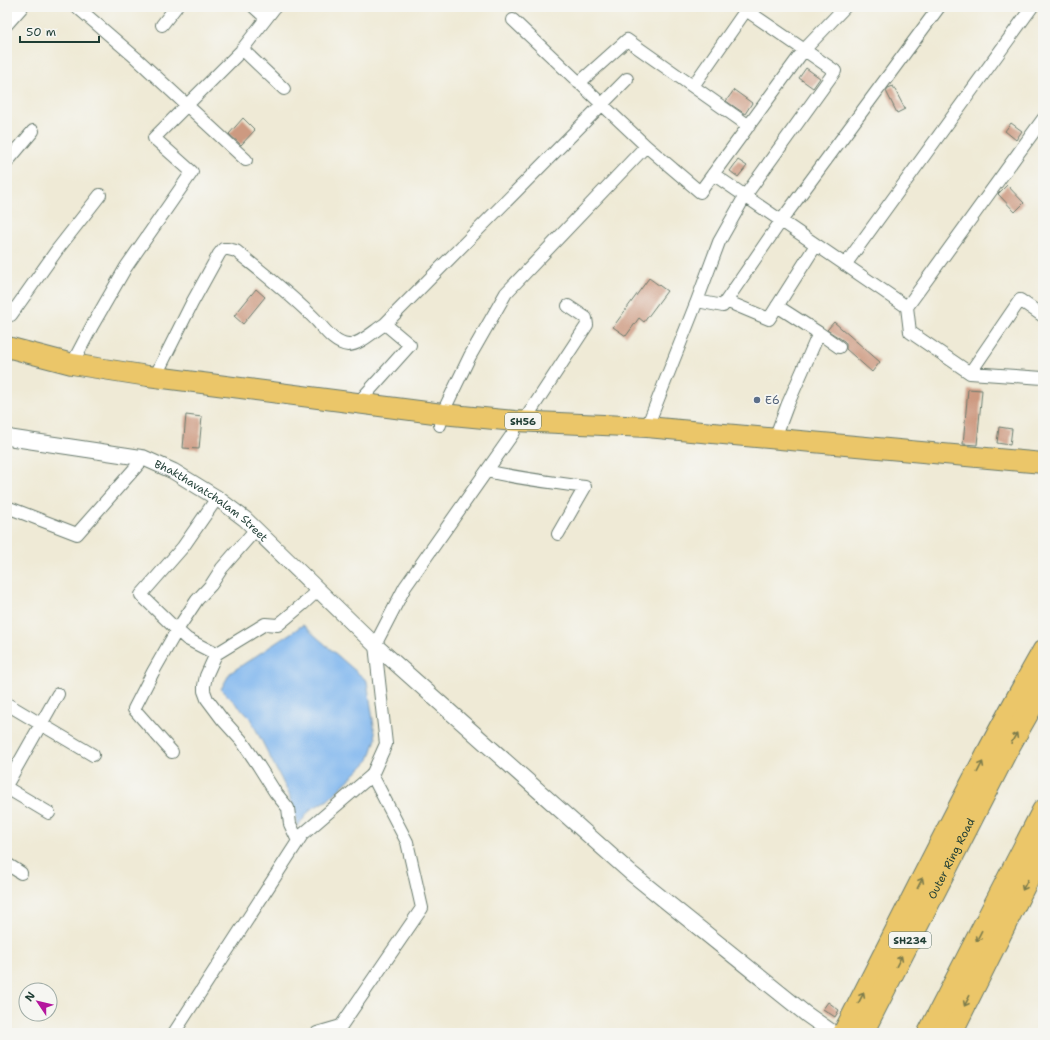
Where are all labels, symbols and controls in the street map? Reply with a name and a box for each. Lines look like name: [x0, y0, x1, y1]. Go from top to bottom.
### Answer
scale bar: [20, 18, 99, 44]
text: 50 m: [26, 24, 56, 40]
place label: E6: [765, 393, 780, 408]
marker: E6: [752, 395, 762, 405]
road number: SH56: [505, 413, 541, 429]
street label: Bhakthavatchalam Street: [152, 456, 271, 545]
one-way arrow: [1011, 732, 1019, 744]
one-way arrow: [976, 761, 984, 773]
street label: Outer Ring Road: [924, 815, 978, 902]
one-way arrow: [917, 877, 925, 889]
one-way arrow: [1021, 878, 1029, 890]
one-way arrow: [975, 929, 982, 941]
road number: SH234: [889, 932, 931, 948]
one-way arrow: [896, 955, 904, 967]
north arrow: [18, 982, 58, 1022]
text: N: [22, 988, 39, 1004]
one-way arrow: [858, 993, 865, 1005]
one-way arrow: [963, 994, 970, 1006]

